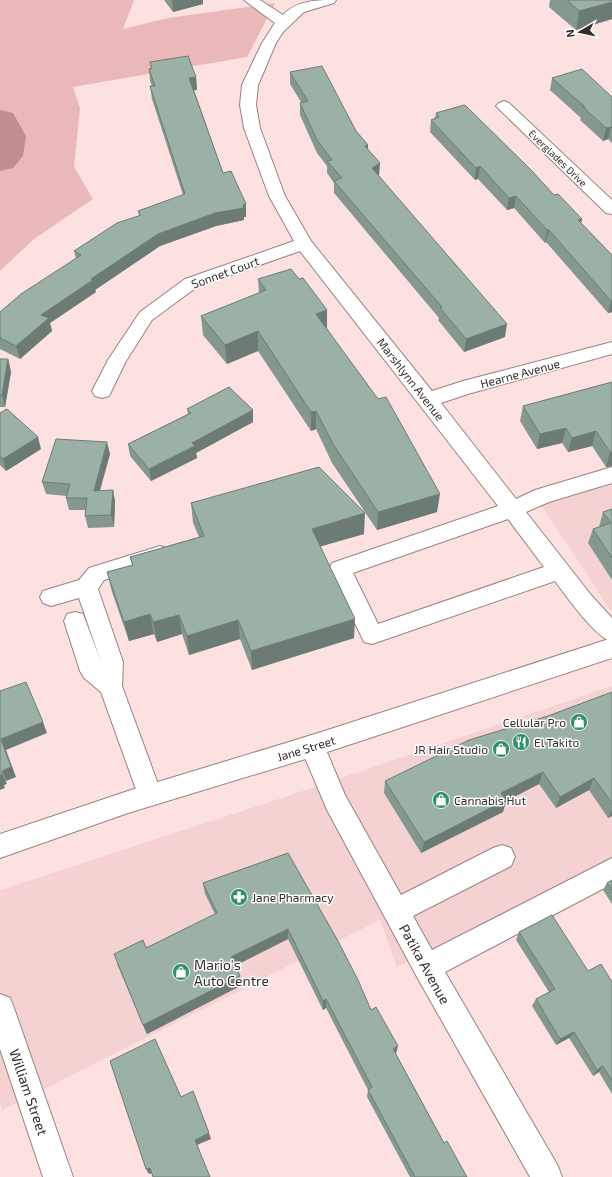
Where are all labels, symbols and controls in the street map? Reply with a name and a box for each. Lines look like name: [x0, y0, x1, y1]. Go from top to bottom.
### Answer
north arrow: [560, 12, 600, 52]
text: N: [563, 29, 577, 39]
street label: Everglades Drive: [526, 127, 590, 189]
street label: Sonnet Court: [189, 253, 261, 291]
street label: Marshlynn Avenue: [374, 335, 448, 423]
street label: Hearne Avenue: [479, 356, 561, 390]
shop icon: Cellular Pro: [569, 712, 589, 732]
place label: Cellular Pro: [503, 715, 566, 729]
street label: Jane Street: [275, 732, 337, 763]
restaurant icon: El Takito: [511, 732, 531, 752]
place label: El Takito: [534, 735, 579, 749]
shop icon: JR Hair Studio: [491, 739, 511, 759]
place label: JR Hair Studio: [414, 742, 488, 756]
shop icon: Cannabis Hut: [431, 790, 451, 810]
place label: Cannabis Hut: [454, 793, 526, 807]
pharmacy icon: Jane Pharmacy: [229, 887, 249, 907]
place label: Jane Pharmacy: [252, 890, 334, 904]
street label: Patika Avenue: [396, 921, 454, 1007]
place label: Mario's Auto Centre: [194, 956, 269, 989]
shop icon: Mario's Auto Centre: [171, 962, 191, 982]
street label: William Street: [6, 1046, 52, 1138]

